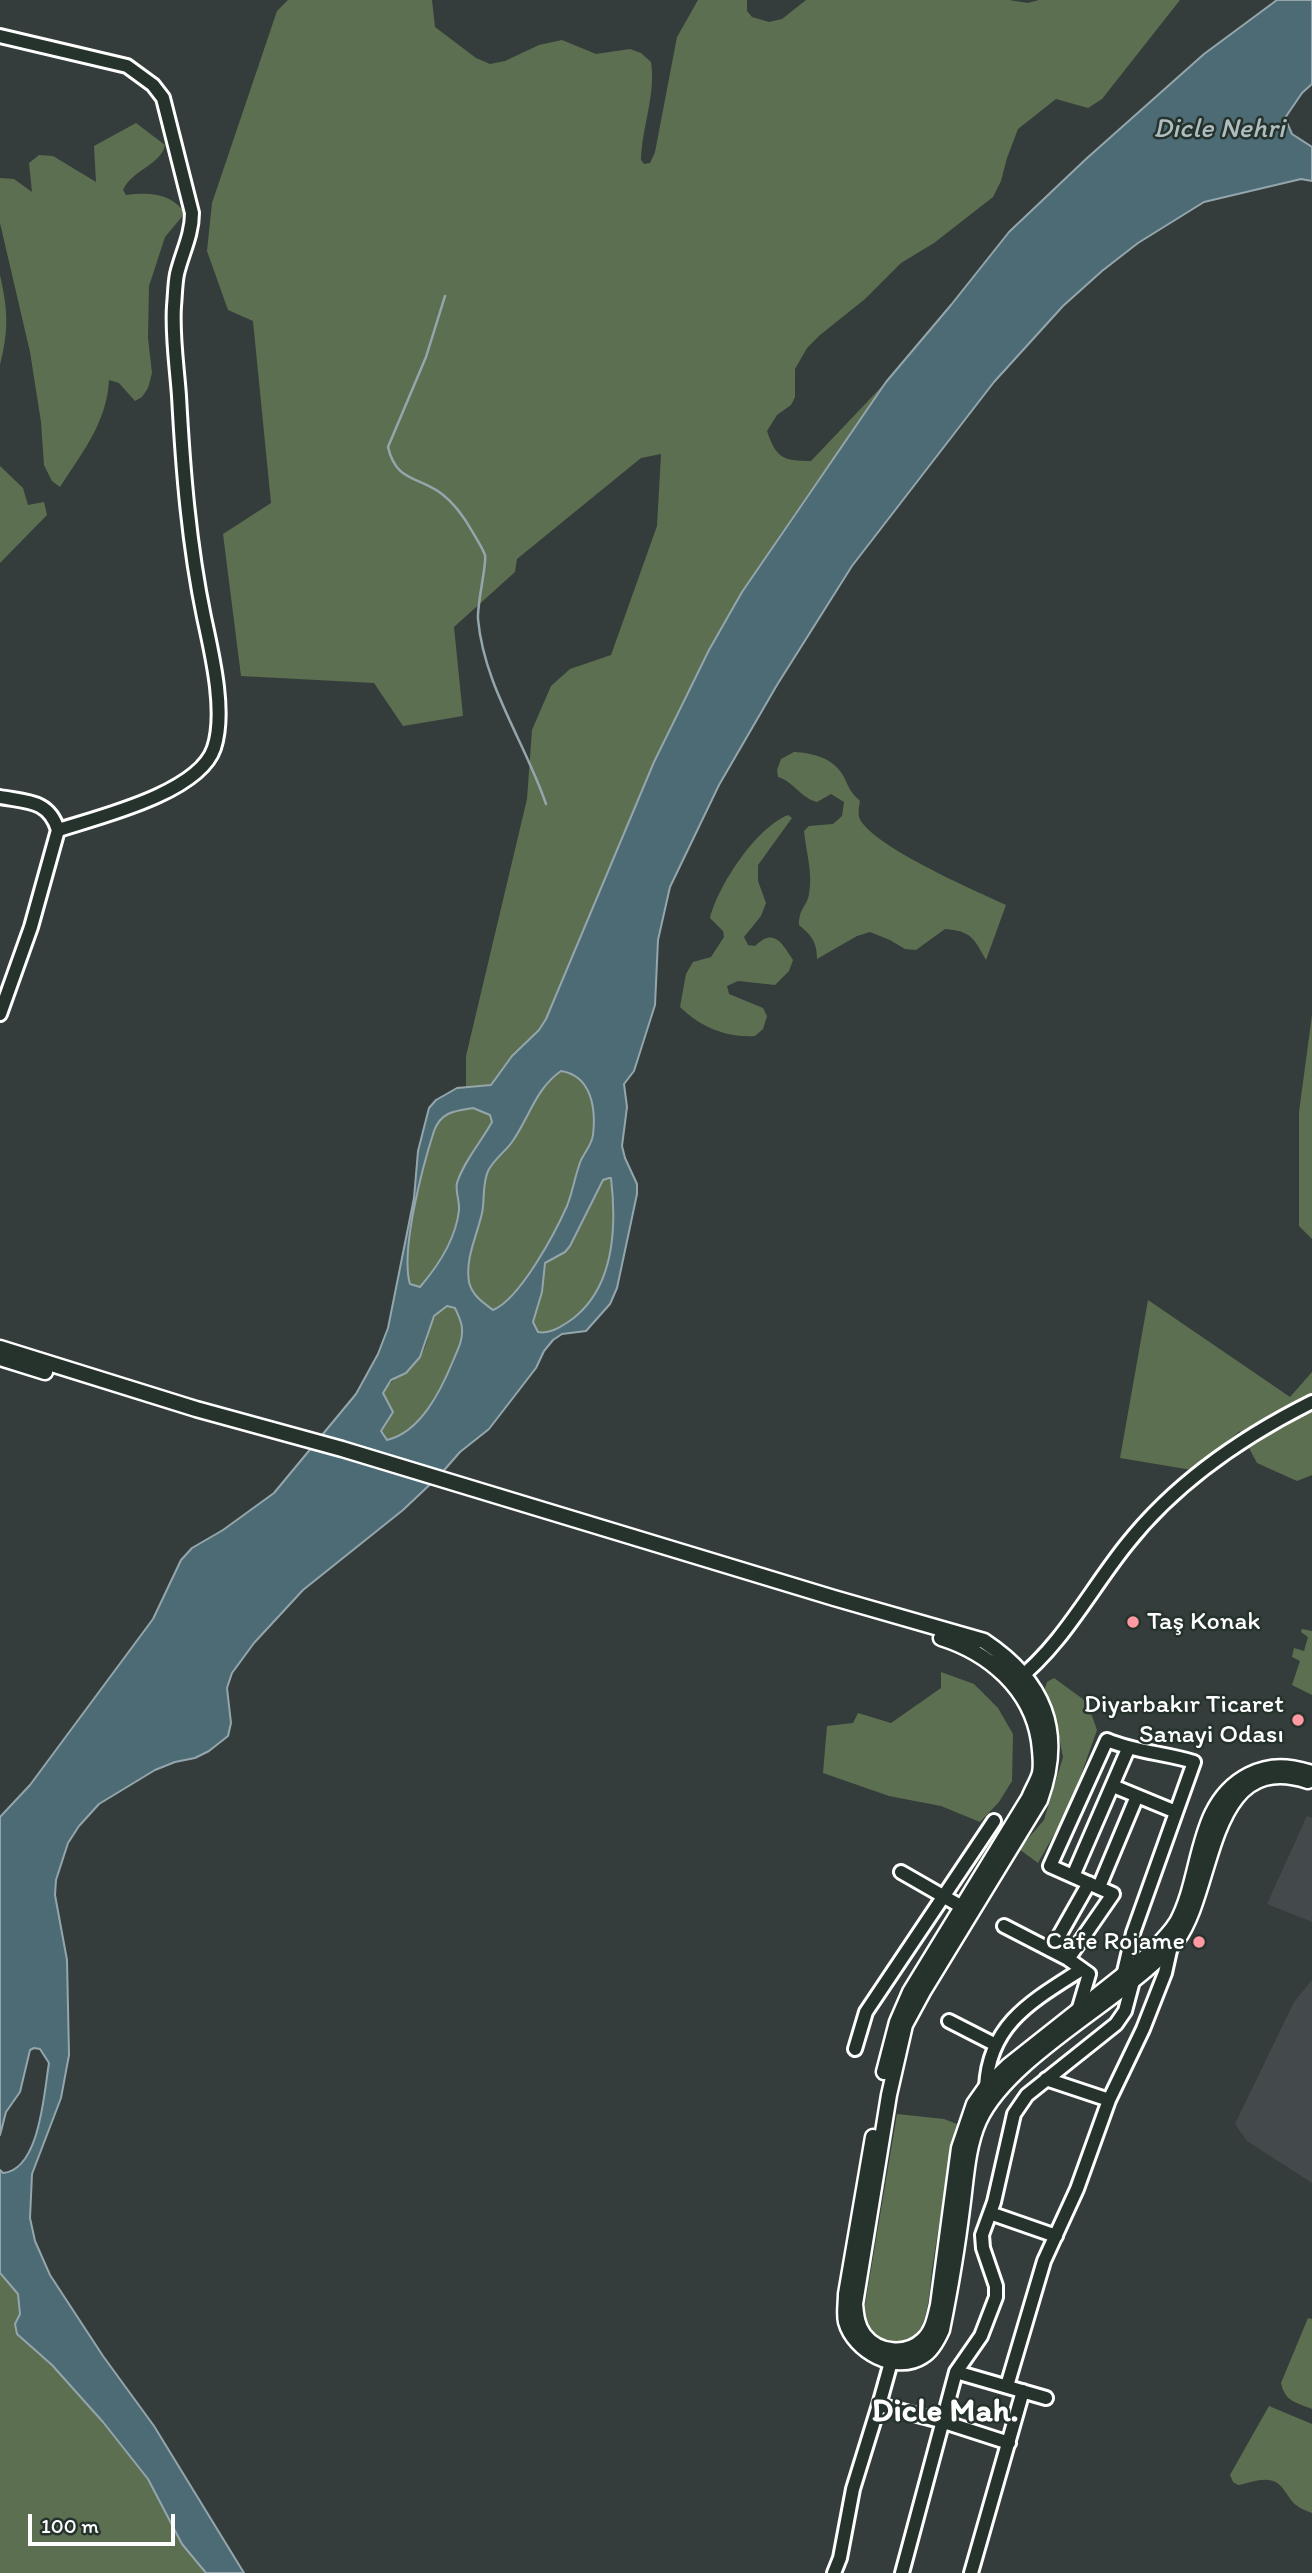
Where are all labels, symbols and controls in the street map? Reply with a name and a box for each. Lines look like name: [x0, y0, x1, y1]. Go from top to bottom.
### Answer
water label: Dicle Nehri: [1153, 113, 1285, 147]
place label: Taş Konak: [1147, 1606, 1260, 1638]
marker: Taş Konak: [1125, 1614, 1141, 1630]
place label: Diyarbakır Ticaret Sanayi Odası: [1084, 1689, 1284, 1750]
marker: Diyarbakır Ticaret Sanayi Odası: [1290, 1712, 1306, 1728]
place label: Cafe Rojame: [1045, 1926, 1185, 1958]
marker: Cafe Rojame: [1191, 1934, 1207, 1950]
district label: Dicle Mah.: [871, 2393, 1019, 2433]
scale bar: [32, 2500, 178, 2544]
text: 100 m: [41, 2513, 99, 2538]

